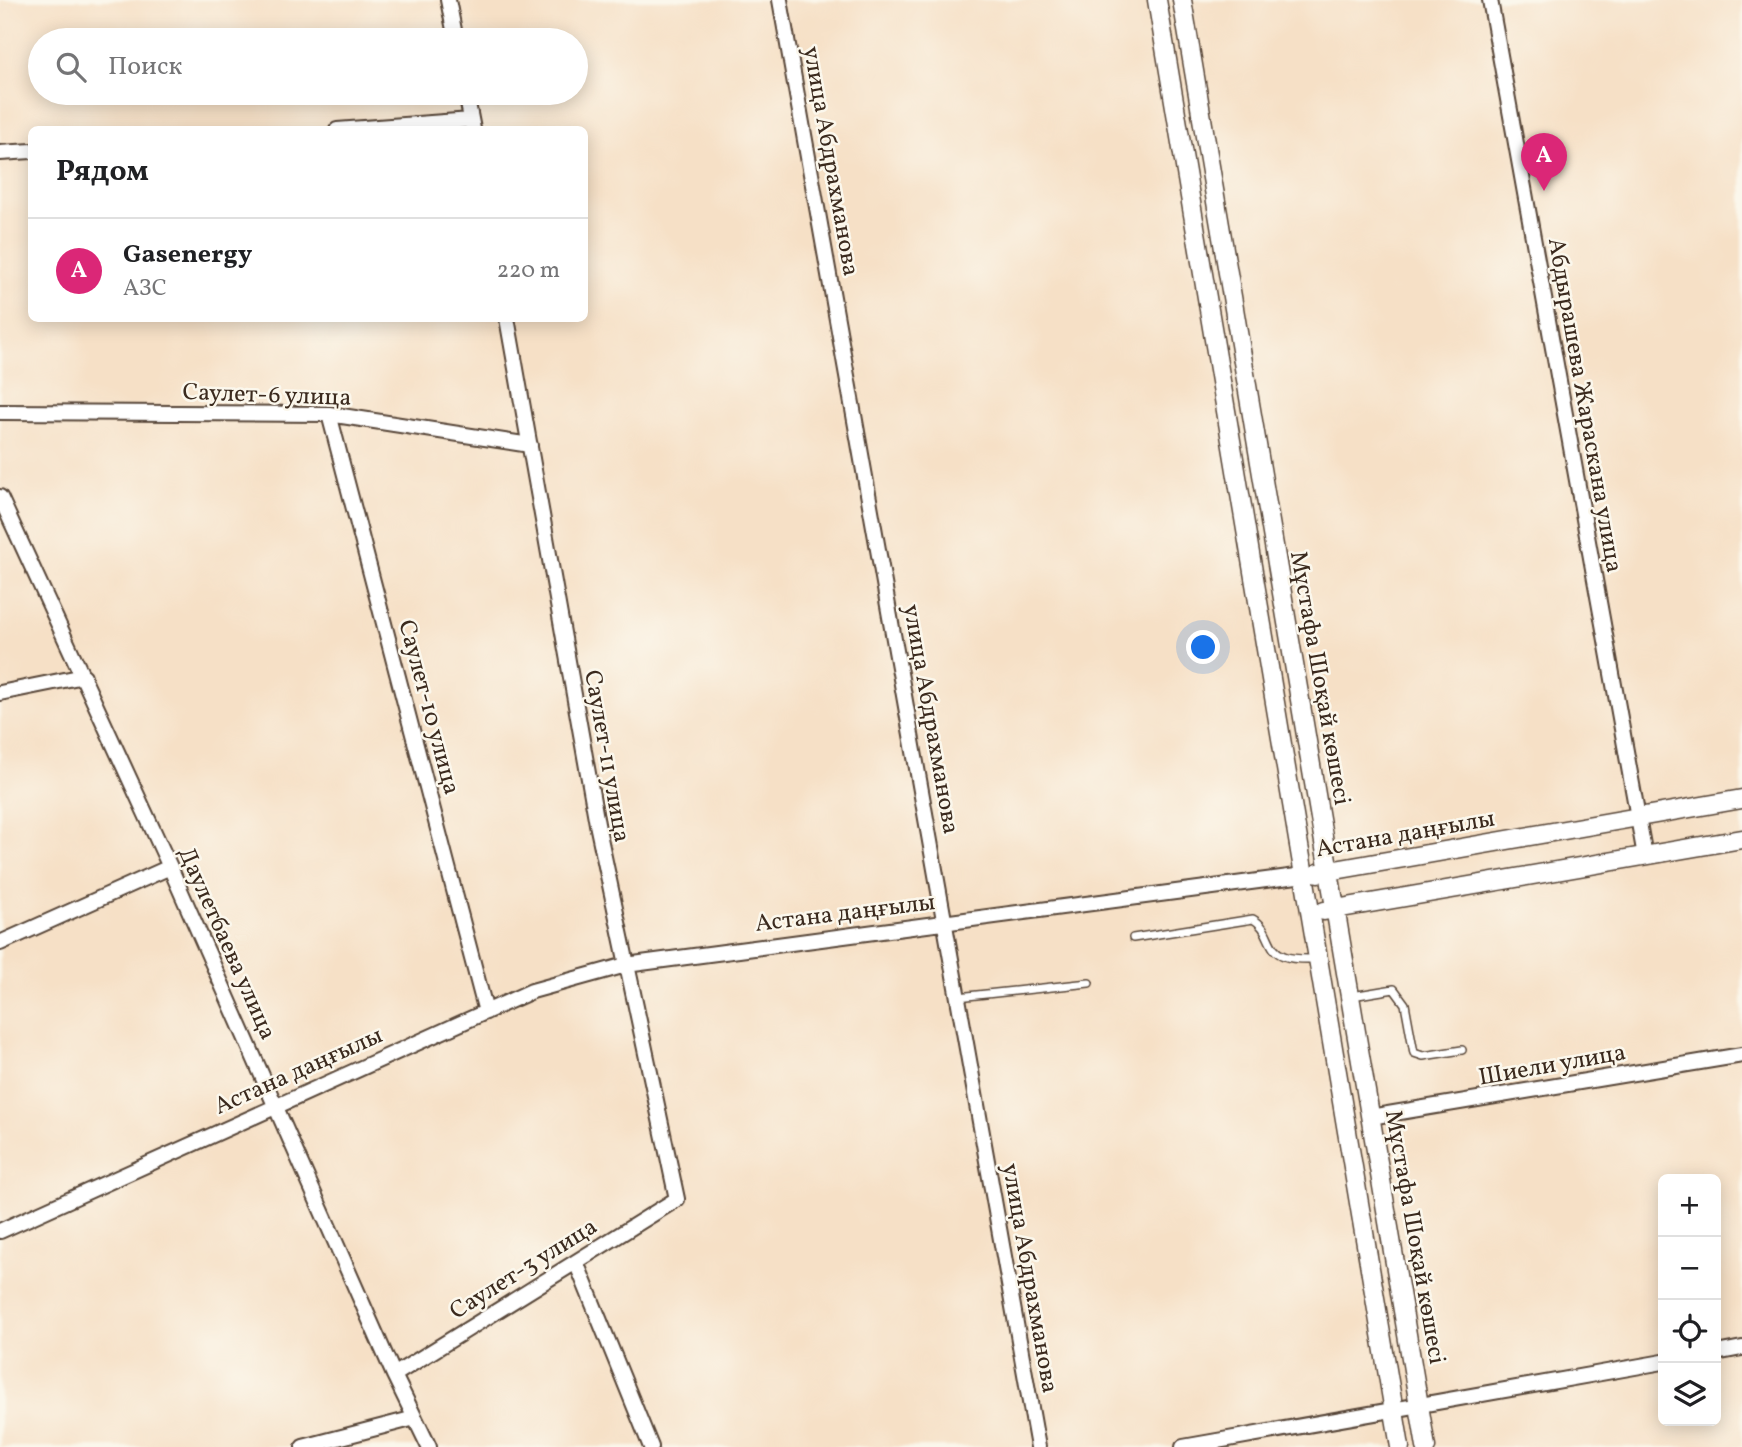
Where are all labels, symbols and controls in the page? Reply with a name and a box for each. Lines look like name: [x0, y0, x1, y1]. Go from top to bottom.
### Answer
search box: [28, 28, 588, 105]
street label: улица Абдрахманова: [793, 44, 867, 279]
icon: search: [52, 48, 90, 86]
text: Поиск: [108, 49, 182, 85]
pin: A: [1521, 133, 1567, 191]
text: Рядом: [56, 151, 149, 193]
street label: Абдырашева Жараскана улица: [1538, 235, 1630, 575]
text: Gasenergy: [123, 237, 252, 273]
text: A: [71, 255, 87, 287]
text: 220 m: [497, 255, 560, 287]
text: АЗС: [123, 273, 167, 305]
street label: Саулет-6 улица: [182, 376, 352, 416]
street label: Мұстафа Шоқай көшесі: [1280, 549, 1358, 808]
street label: улица Абдрахманова: [893, 602, 967, 837]
street label: Саулет-10 улица: [388, 616, 468, 799]
your location: [1186, 630, 1220, 664]
street label: Саулет-11 улица: [574, 667, 638, 845]
street label: Астана даңғылы: [1313, 802, 1498, 867]
street label: Даулетбаева улица: [168, 842, 284, 1046]
street label: Астана даңғылы: [753, 886, 937, 942]
street label: Астана даңғылы: [209, 1019, 389, 1124]
street label: Шиели улица: [1476, 1036, 1629, 1096]
street label: Мұстафа Шоқай көшесі: [1375, 1108, 1453, 1367]
street label: улица Абдрахманова: [992, 1161, 1066, 1396]
map controls: [1658, 1174, 1721, 1426]
button: +: [1658, 1174, 1721, 1237]
street label: Саулет-3 улица: [444, 1211, 604, 1329]
button: −: [1658, 1237, 1721, 1300]
button: locate: [1658, 1300, 1721, 1363]
button: layers: [1658, 1363, 1721, 1426]

